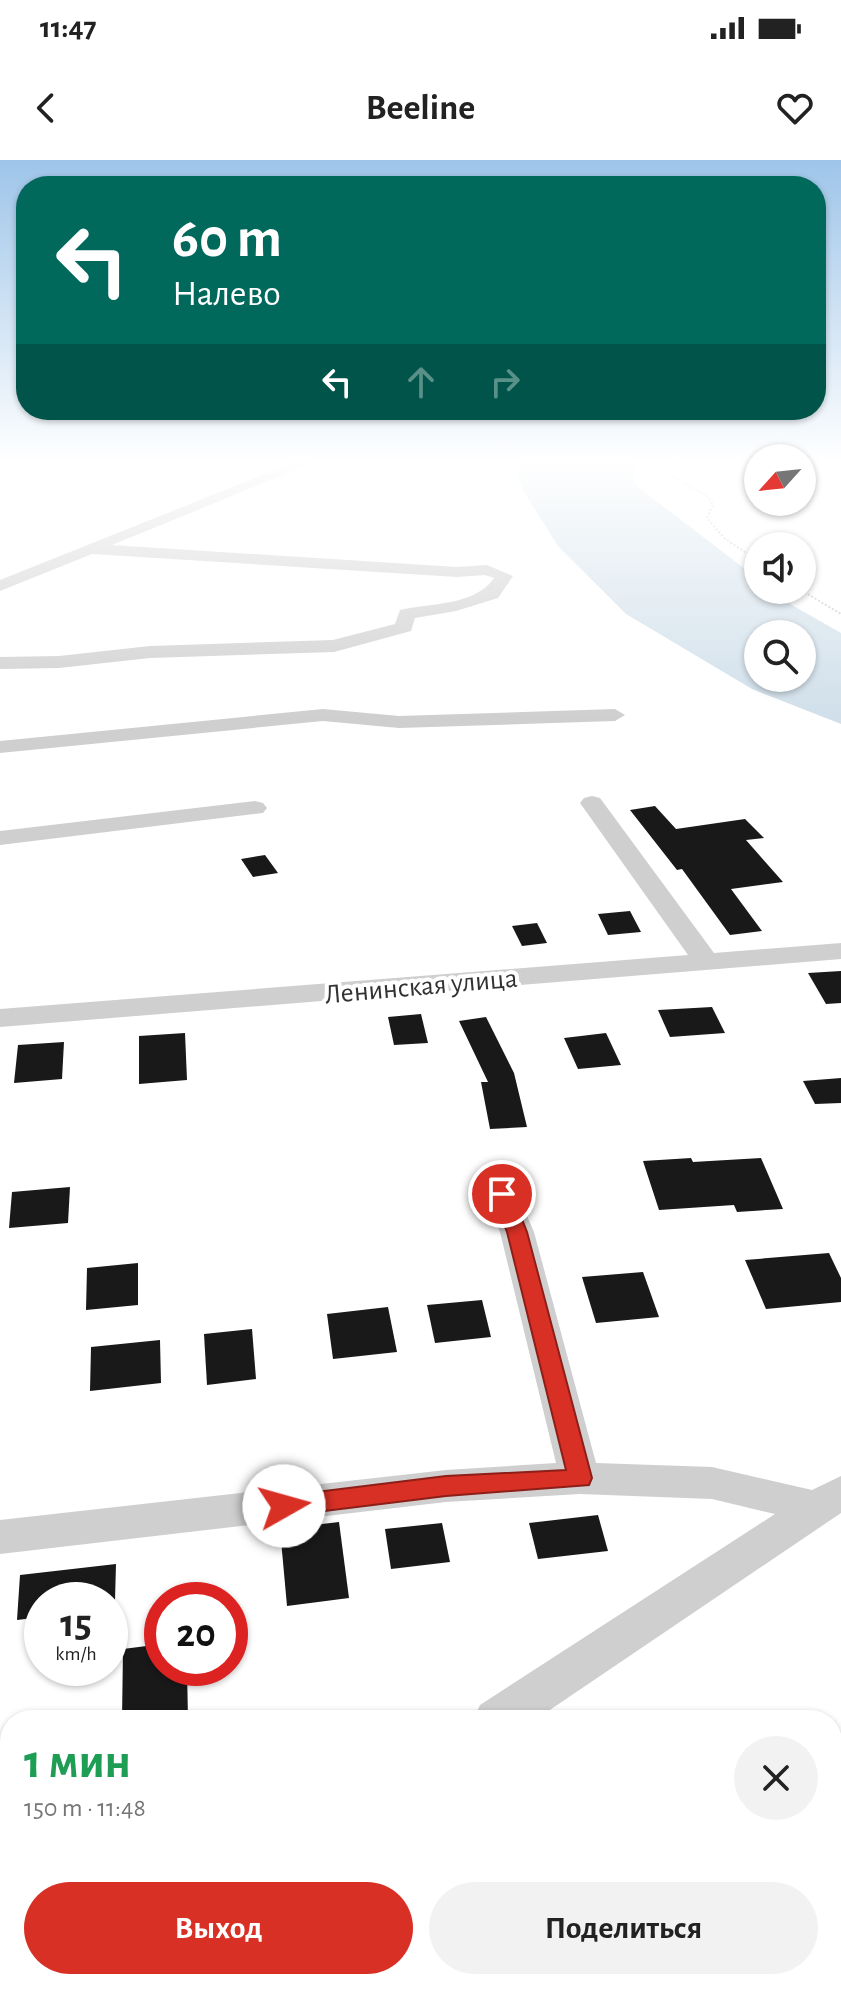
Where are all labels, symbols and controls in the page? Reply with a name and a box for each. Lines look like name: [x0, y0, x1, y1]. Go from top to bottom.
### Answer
text: 11:47: [40, 13, 97, 43]
icon: back: [24, 86, 68, 130]
icon: heart: [773, 86, 817, 130]
text: Beeline: [366, 90, 475, 126]
icon: left: [40, 208, 144, 312]
text: 60 m: [172, 211, 282, 267]
text: Налево: [172, 276, 281, 312]
icon: left: [315, 360, 359, 404]
icon: ahead: [399, 360, 443, 404]
icon: right: [483, 360, 527, 404]
north arrow: [744, 444, 816, 516]
map controls: [744, 444, 816, 692]
button: sound: [744, 532, 816, 604]
button: search: [744, 620, 816, 692]
street label: Ленинская улица: [324, 965, 519, 1009]
pin: [468, 1160, 536, 1228]
icon: arrive: [480, 1172, 524, 1216]
position arrow: [242, 1464, 326, 1548]
speed limit sign: 20: [144, 1582, 248, 1686]
text: 15: [60, 1604, 92, 1644]
text: km/h: [55, 1644, 97, 1664]
button: close: [734, 1736, 818, 1820]
text: 1 мин: [24, 1739, 131, 1787]
text: 150 m · 11:48: [24, 1795, 146, 1821]
button: Выход: [24, 1882, 413, 1974]
button: Поделиться: [429, 1882, 818, 1974]

